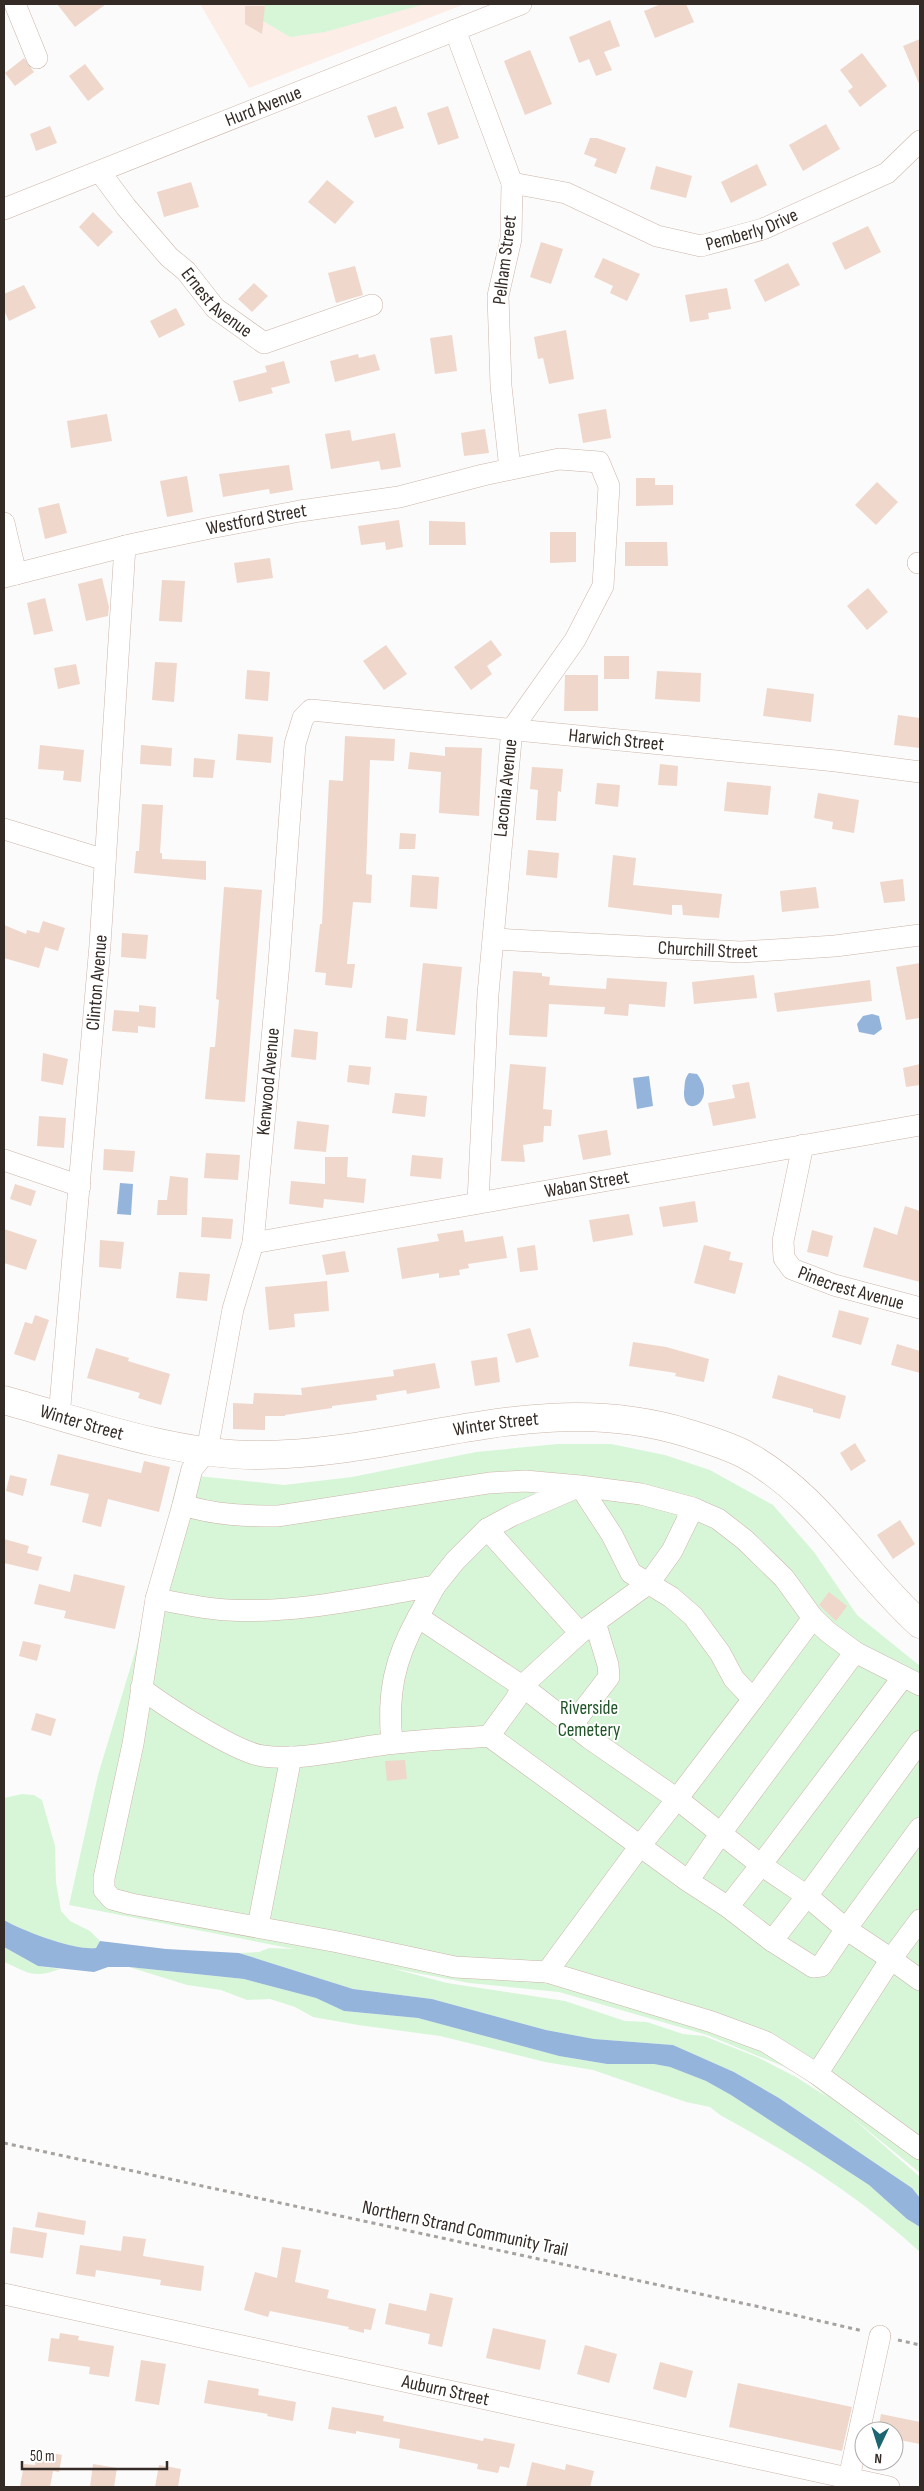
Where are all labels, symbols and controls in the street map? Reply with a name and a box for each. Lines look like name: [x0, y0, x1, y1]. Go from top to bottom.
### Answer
street label: Hurd Avenue: [222, 81, 305, 132]
street label: Pemberly Drive: [703, 203, 801, 256]
street label: Pelham Street: [488, 214, 522, 306]
street label: Ernest Avenue: [176, 263, 257, 342]
street label: Westford Street: [204, 499, 308, 540]
street label: Harwich Street: [568, 724, 665, 756]
street label: Laconia Avenue: [489, 738, 523, 838]
street label: Clinton Avenue: [81, 934, 112, 1032]
street label: Churchill Street: [657, 936, 759, 964]
street label: Kenwood Avenue: [252, 1027, 284, 1136]
street label: Waban Street: [543, 1165, 631, 1203]
street label: Pinecrest Avenue: [795, 1261, 907, 1315]
street label: Winter Street: [37, 1399, 126, 1445]
street label: Winter Street: [451, 1407, 540, 1441]
park label: Riverside Cemetery: [558, 1697, 621, 1742]
street label: Northern Strand Community Trail: [360, 2196, 570, 2262]
street label: Auburn Street: [399, 2369, 492, 2411]
north arrow: [854, 2421, 904, 2471]
scale bar: [22, 2438, 168, 2470]
text: 50 m: [30, 2447, 55, 2466]
text: N: [874, 2450, 882, 2467]

